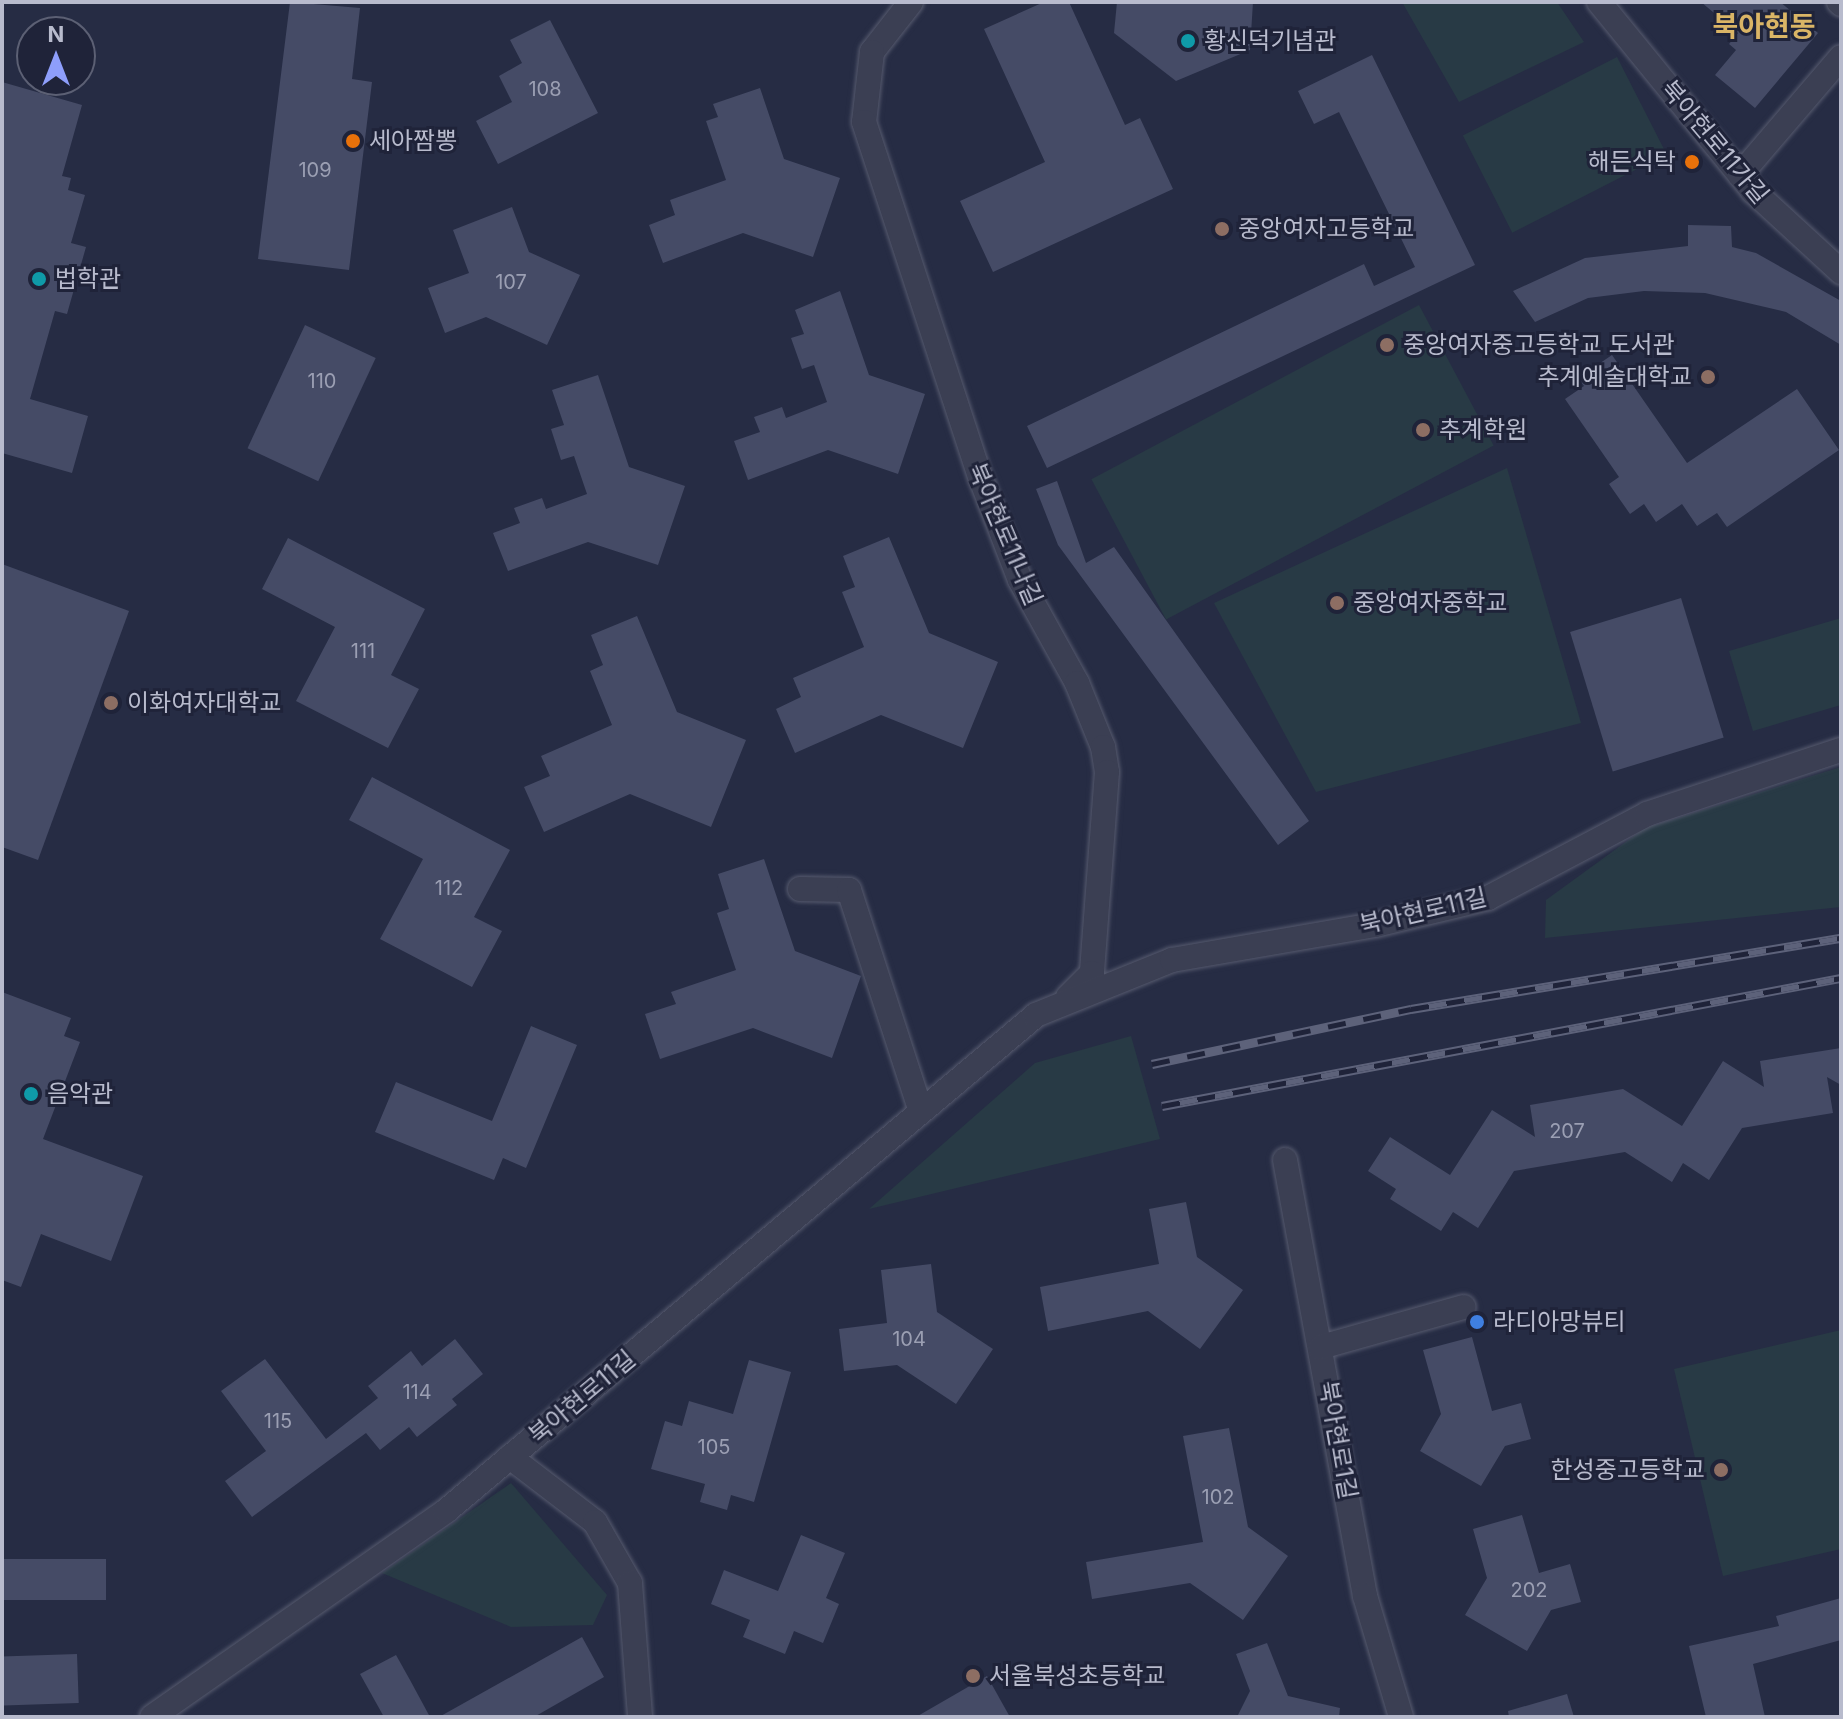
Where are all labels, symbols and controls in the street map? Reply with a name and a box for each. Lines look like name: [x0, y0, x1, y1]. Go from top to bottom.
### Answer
district label: 북아현동: [1712, 9, 1816, 43]
north arrow: [16, 16, 96, 96]
text: N: [48, 21, 64, 47]
place label: 황신덕기념관: [1204, 27, 1336, 55]
marker: 황신덕기념관: [1179, 32, 1197, 50]
street label: 북아현로11가길: [1655, 75, 1775, 209]
house number: 108: [528, 77, 562, 101]
place label: 세아짬뽕: [369, 127, 457, 155]
marker: 세아짬뽕: [344, 132, 362, 150]
place label: 해든식탁: [1588, 148, 1676, 176]
marker: 해든식탁: [1683, 153, 1701, 171]
house number: 109: [298, 158, 332, 182]
place label: 중앙여자고등학교: [1238, 215, 1415, 243]
marker: 중앙여자고등학교: [1213, 220, 1231, 238]
place label: 법학관: [55, 265, 121, 293]
marker: 법학관: [30, 270, 48, 288]
house number: 107: [495, 270, 527, 294]
place label: 중앙여자중고등학교 도서관: [1403, 331, 1675, 359]
marker: 중앙여자중고등학교 도서관: [1378, 336, 1396, 354]
place label: 추계예술대학교: [1537, 363, 1692, 391]
marker: 추계예술대학교: [1699, 368, 1717, 386]
house number: 110: [308, 369, 336, 393]
place label: 추계학원: [1439, 416, 1527, 444]
marker: 추계학원: [1414, 421, 1432, 439]
street label: 북아현로11나길: [962, 458, 1048, 610]
place label: 중앙여자중학교: [1353, 589, 1508, 617]
marker: 중앙여자중학교: [1328, 594, 1346, 612]
house number: 111: [351, 639, 375, 663]
place label: 이화여자대학교: [127, 689, 282, 717]
marker: 이화여자대학교: [102, 694, 120, 712]
house number: 112: [435, 876, 463, 900]
street label: 북아현로11길: [1356, 882, 1490, 940]
place label: 음악관: [47, 1080, 113, 1108]
marker: 음악관: [22, 1085, 40, 1103]
house number: 207: [1549, 1119, 1585, 1143]
place label: 라디아망뷰티: [1493, 1308, 1625, 1336]
marker: 라디아망뷰티: [1468, 1313, 1486, 1331]
house number: 104: [892, 1327, 926, 1351]
street label: 북아현로11길: [523, 1344, 641, 1450]
street label: 북아현로1길: [1313, 1378, 1363, 1502]
house number: 114: [402, 1380, 432, 1404]
house number: 115: [264, 1409, 292, 1433]
house number: 105: [698, 1435, 730, 1459]
place label: 한성중고등학교: [1550, 1456, 1705, 1484]
marker: 한성중고등학교: [1712, 1461, 1730, 1479]
house number: 102: [1202, 1485, 1234, 1509]
house number: 202: [1510, 1578, 1548, 1602]
place label: 서울북성초등학교: [989, 1662, 1166, 1690]
marker: 서울북성초등학교: [964, 1667, 982, 1685]

